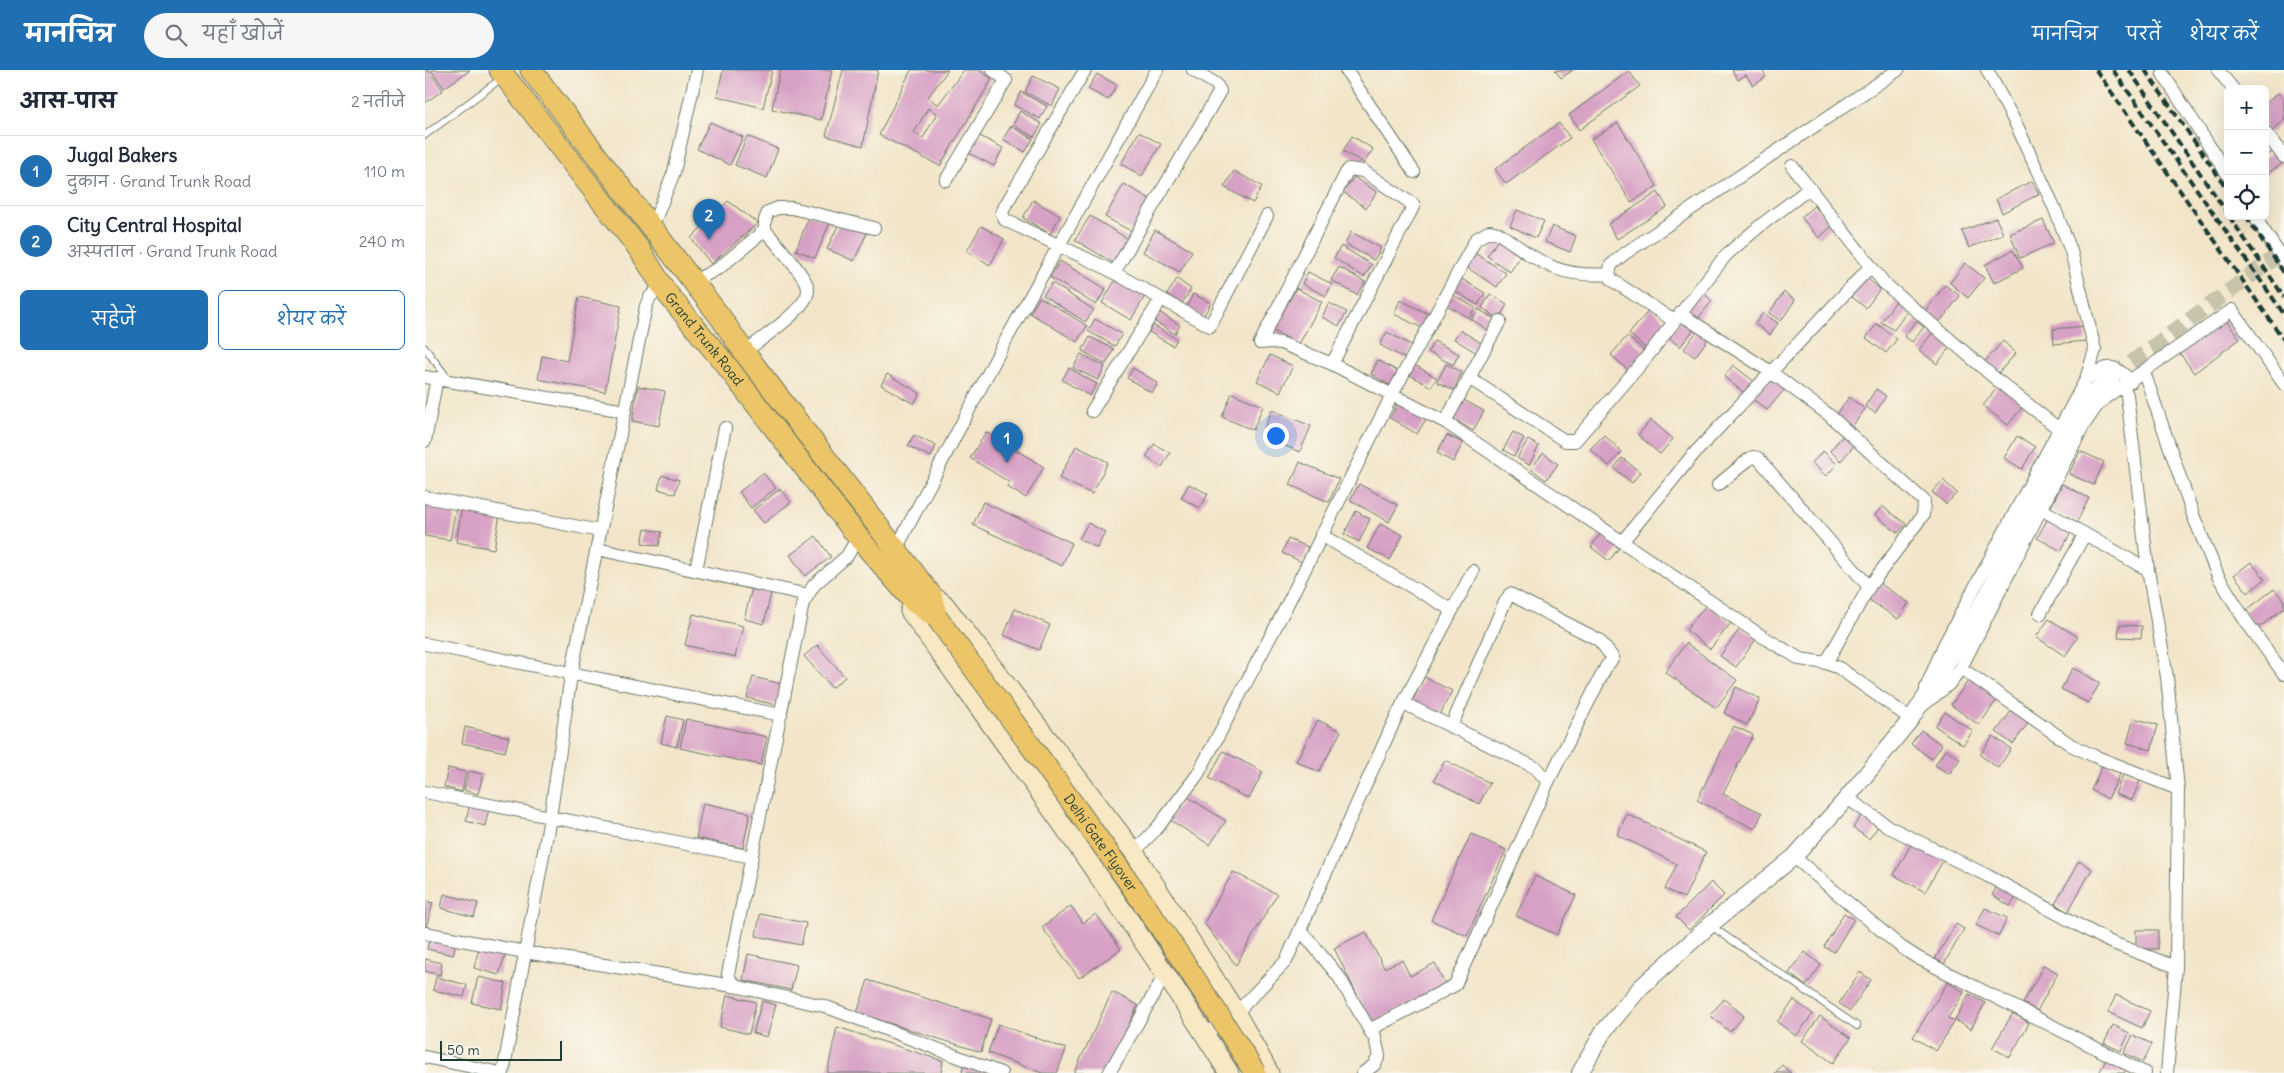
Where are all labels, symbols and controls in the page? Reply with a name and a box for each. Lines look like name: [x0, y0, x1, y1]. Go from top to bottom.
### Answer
search box: [144, 13, 494, 58]
text: मानचित्र: [25, 18, 114, 48]
icon: search: [162, 21, 190, 49]
text: यहाँ खोजें: [202, 21, 284, 45]
text: मानचित्र: [2032, 22, 2098, 45]
text: परतें: [2126, 22, 2161, 45]
text: शेयर करें: [2189, 22, 2259, 45]
map controls: [2224, 85, 2269, 220]
button: +: [2224, 85, 2269, 130]
text: आस-पास: [20, 87, 117, 114]
text: 2 नतीजे: [351, 91, 405, 111]
button: −: [2224, 130, 2269, 175]
text: Jugal Bakers: [67, 143, 177, 167]
text: 1: [33, 161, 39, 181]
text: 110 m: [364, 161, 405, 181]
text: दुकान · Grand Trunk Road: [67, 171, 251, 191]
button: locate: [2224, 175, 2269, 220]
pin: 2: [693, 199, 725, 240]
text: City Central Hospital: [67, 213, 242, 237]
text: 2: [32, 231, 40, 251]
text: 240 m: [359, 231, 405, 251]
text: अस्पताल · Grand Trunk Road: [67, 241, 278, 261]
street label: Grand Trunk Road: [661, 289, 748, 389]
button: सहेजें: [20, 290, 208, 350]
button: शेयर करें: [218, 290, 405, 350]
pin: 1: [991, 422, 1023, 463]
your location: [1263, 423, 1289, 449]
street label: Delhi Gate Flyover: [1060, 790, 1142, 895]
scale bar: [440, 1038, 563, 1061]
text: 50 m: [447, 1041, 480, 1059]

